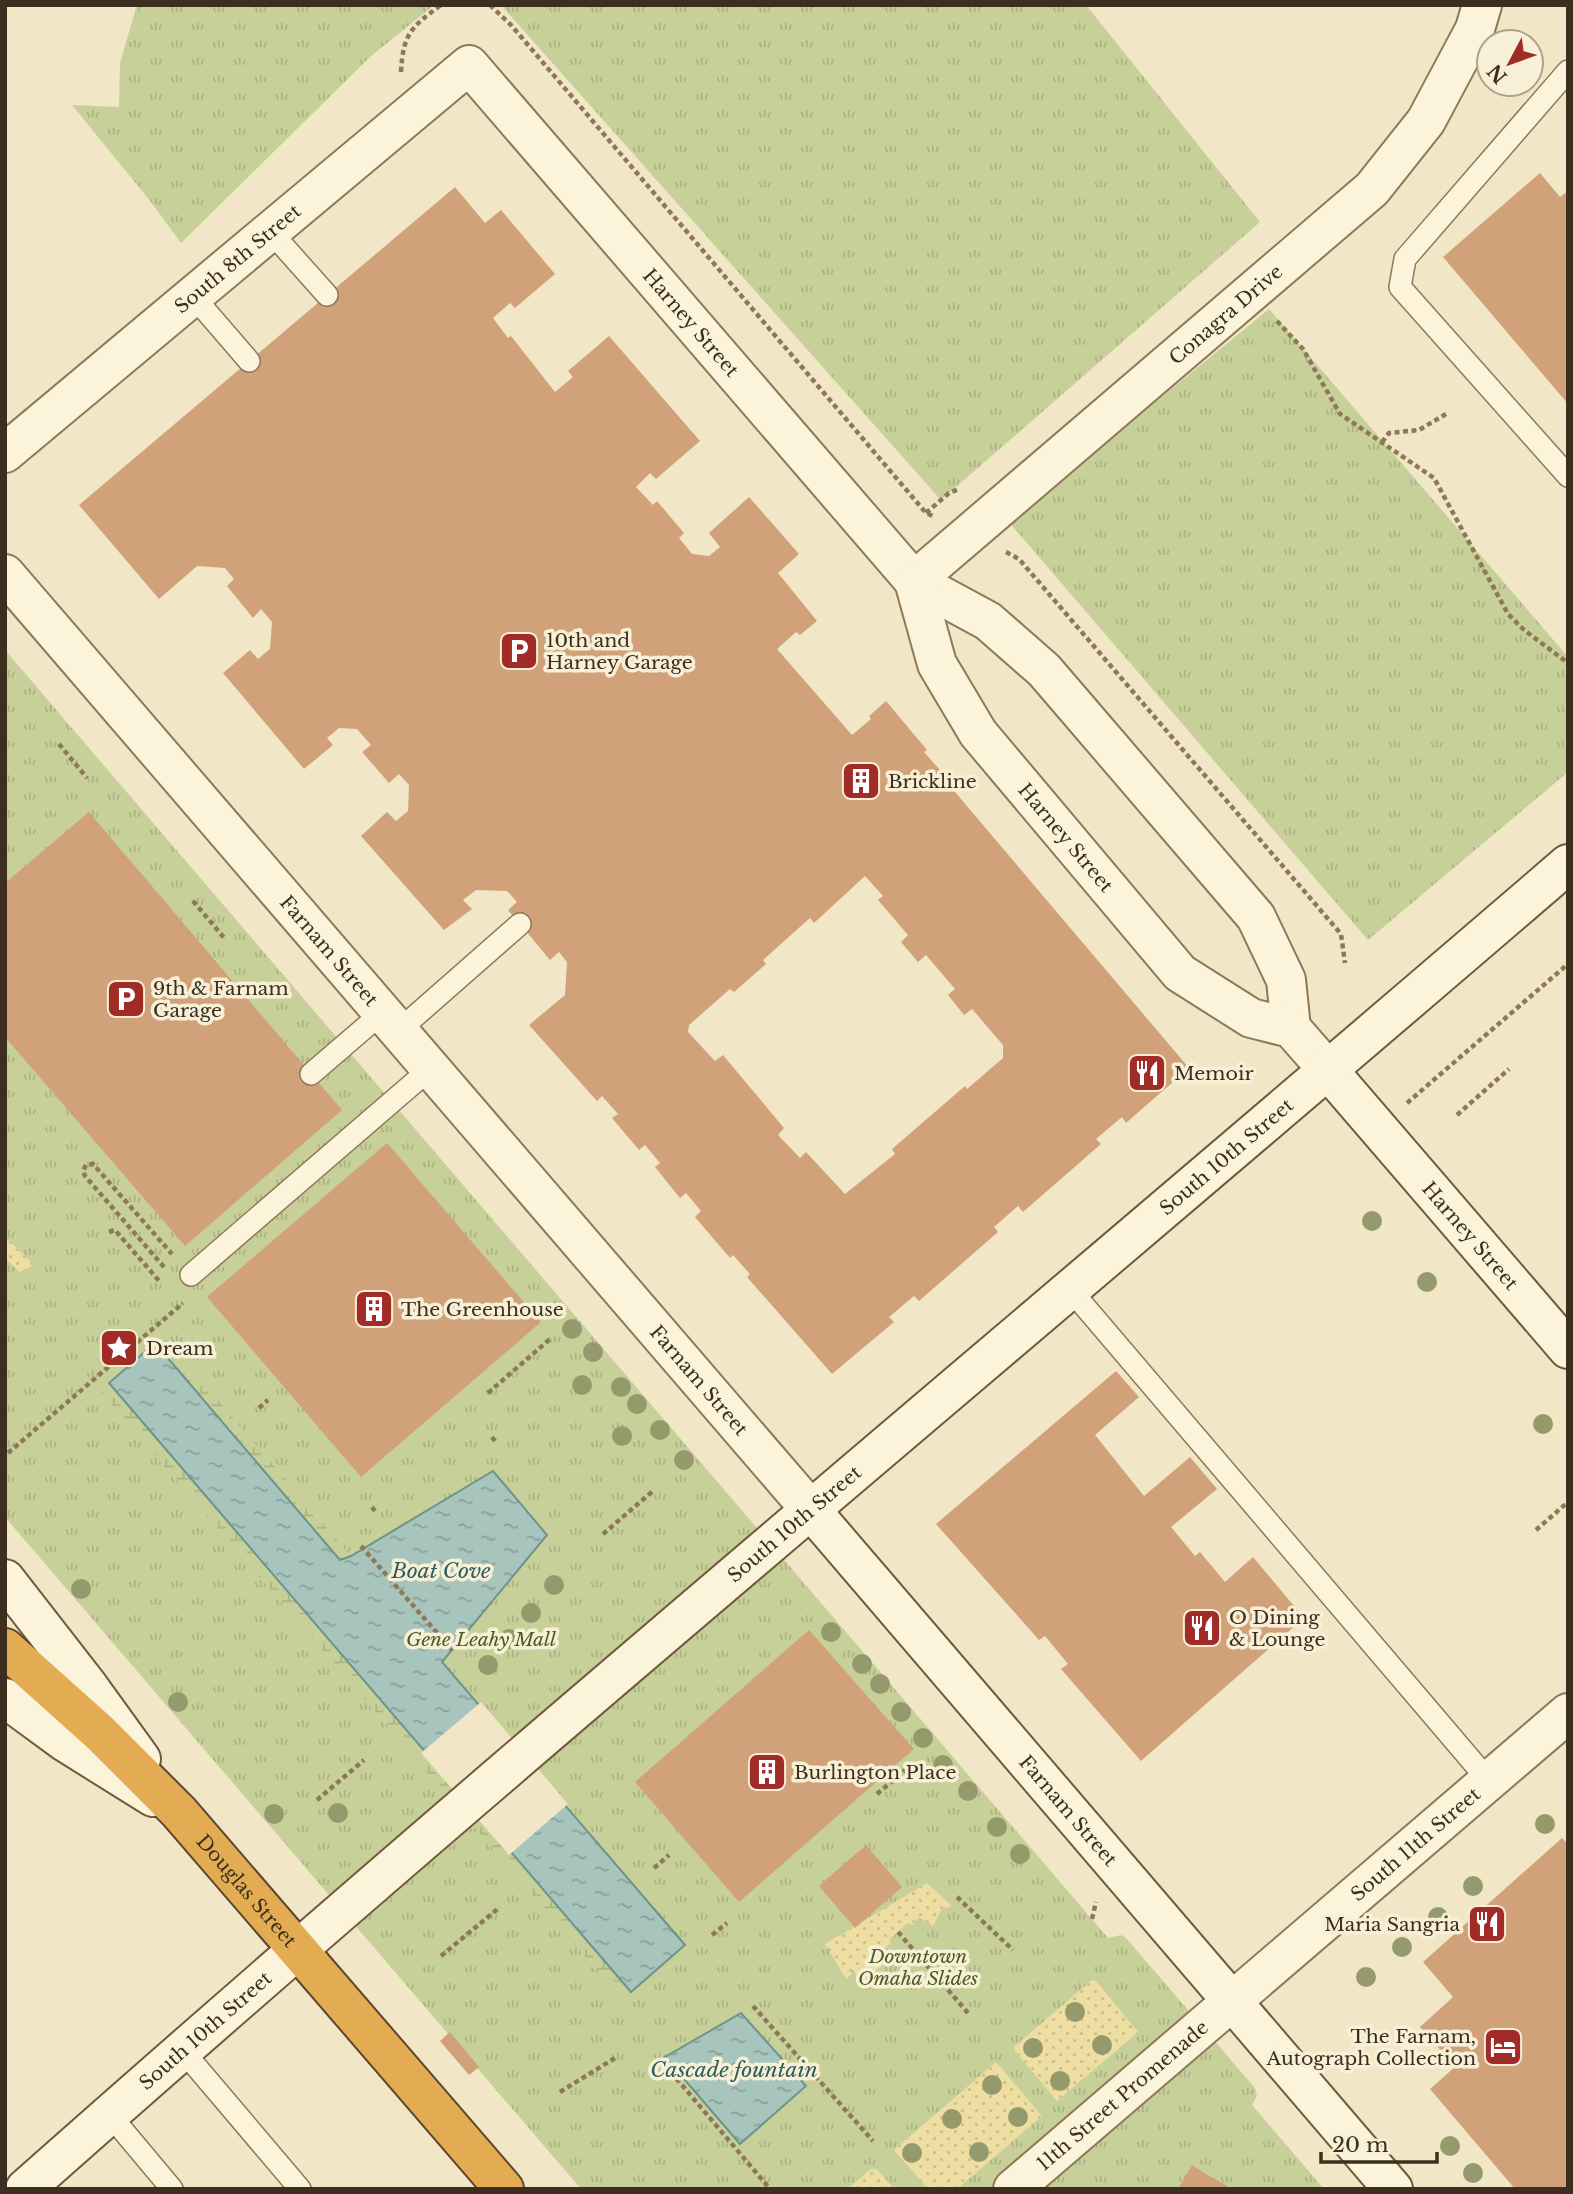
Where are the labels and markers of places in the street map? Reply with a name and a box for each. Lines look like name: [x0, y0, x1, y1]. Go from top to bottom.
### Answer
place label: 10th and Harney Garage: [546, 629, 693, 674]
parking icon: 10th and Harney Garage: [498, 630, 540, 672]
building icon: Brickline: [840, 760, 882, 802]
place label: Brickline: [888, 770, 977, 793]
place label: 9th & Farnam Garage: [153, 977, 289, 1022]
parking icon: 9th & Farnam Garage: [105, 978, 147, 1020]
restaurant icon: Memoir: [1126, 1052, 1168, 1094]
place label: Memoir: [1174, 1062, 1253, 1085]
building icon: The Greenhouse: [353, 1288, 395, 1330]
place label: The Greenhouse: [401, 1298, 564, 1321]
place icon: Dream: [98, 1327, 140, 1369]
place label: Dream: [146, 1337, 213, 1360]
place label: O Dining & Lounge: [1229, 1606, 1325, 1651]
restaurant icon: O Dining & Lounge: [1181, 1607, 1223, 1649]
building icon: Burlington Place: [746, 1751, 788, 1793]
place label: Burlington Place: [794, 1761, 956, 1784]
restaurant icon: Maria Sangria: [1466, 1903, 1508, 1945]
place label: Maria Sangria: [1324, 1913, 1460, 1936]
place label: The Farnam, Autograph Collection: [1266, 2025, 1476, 2070]
hotel icon: The Farnam, Autograph Collection: [1482, 2026, 1524, 2068]

